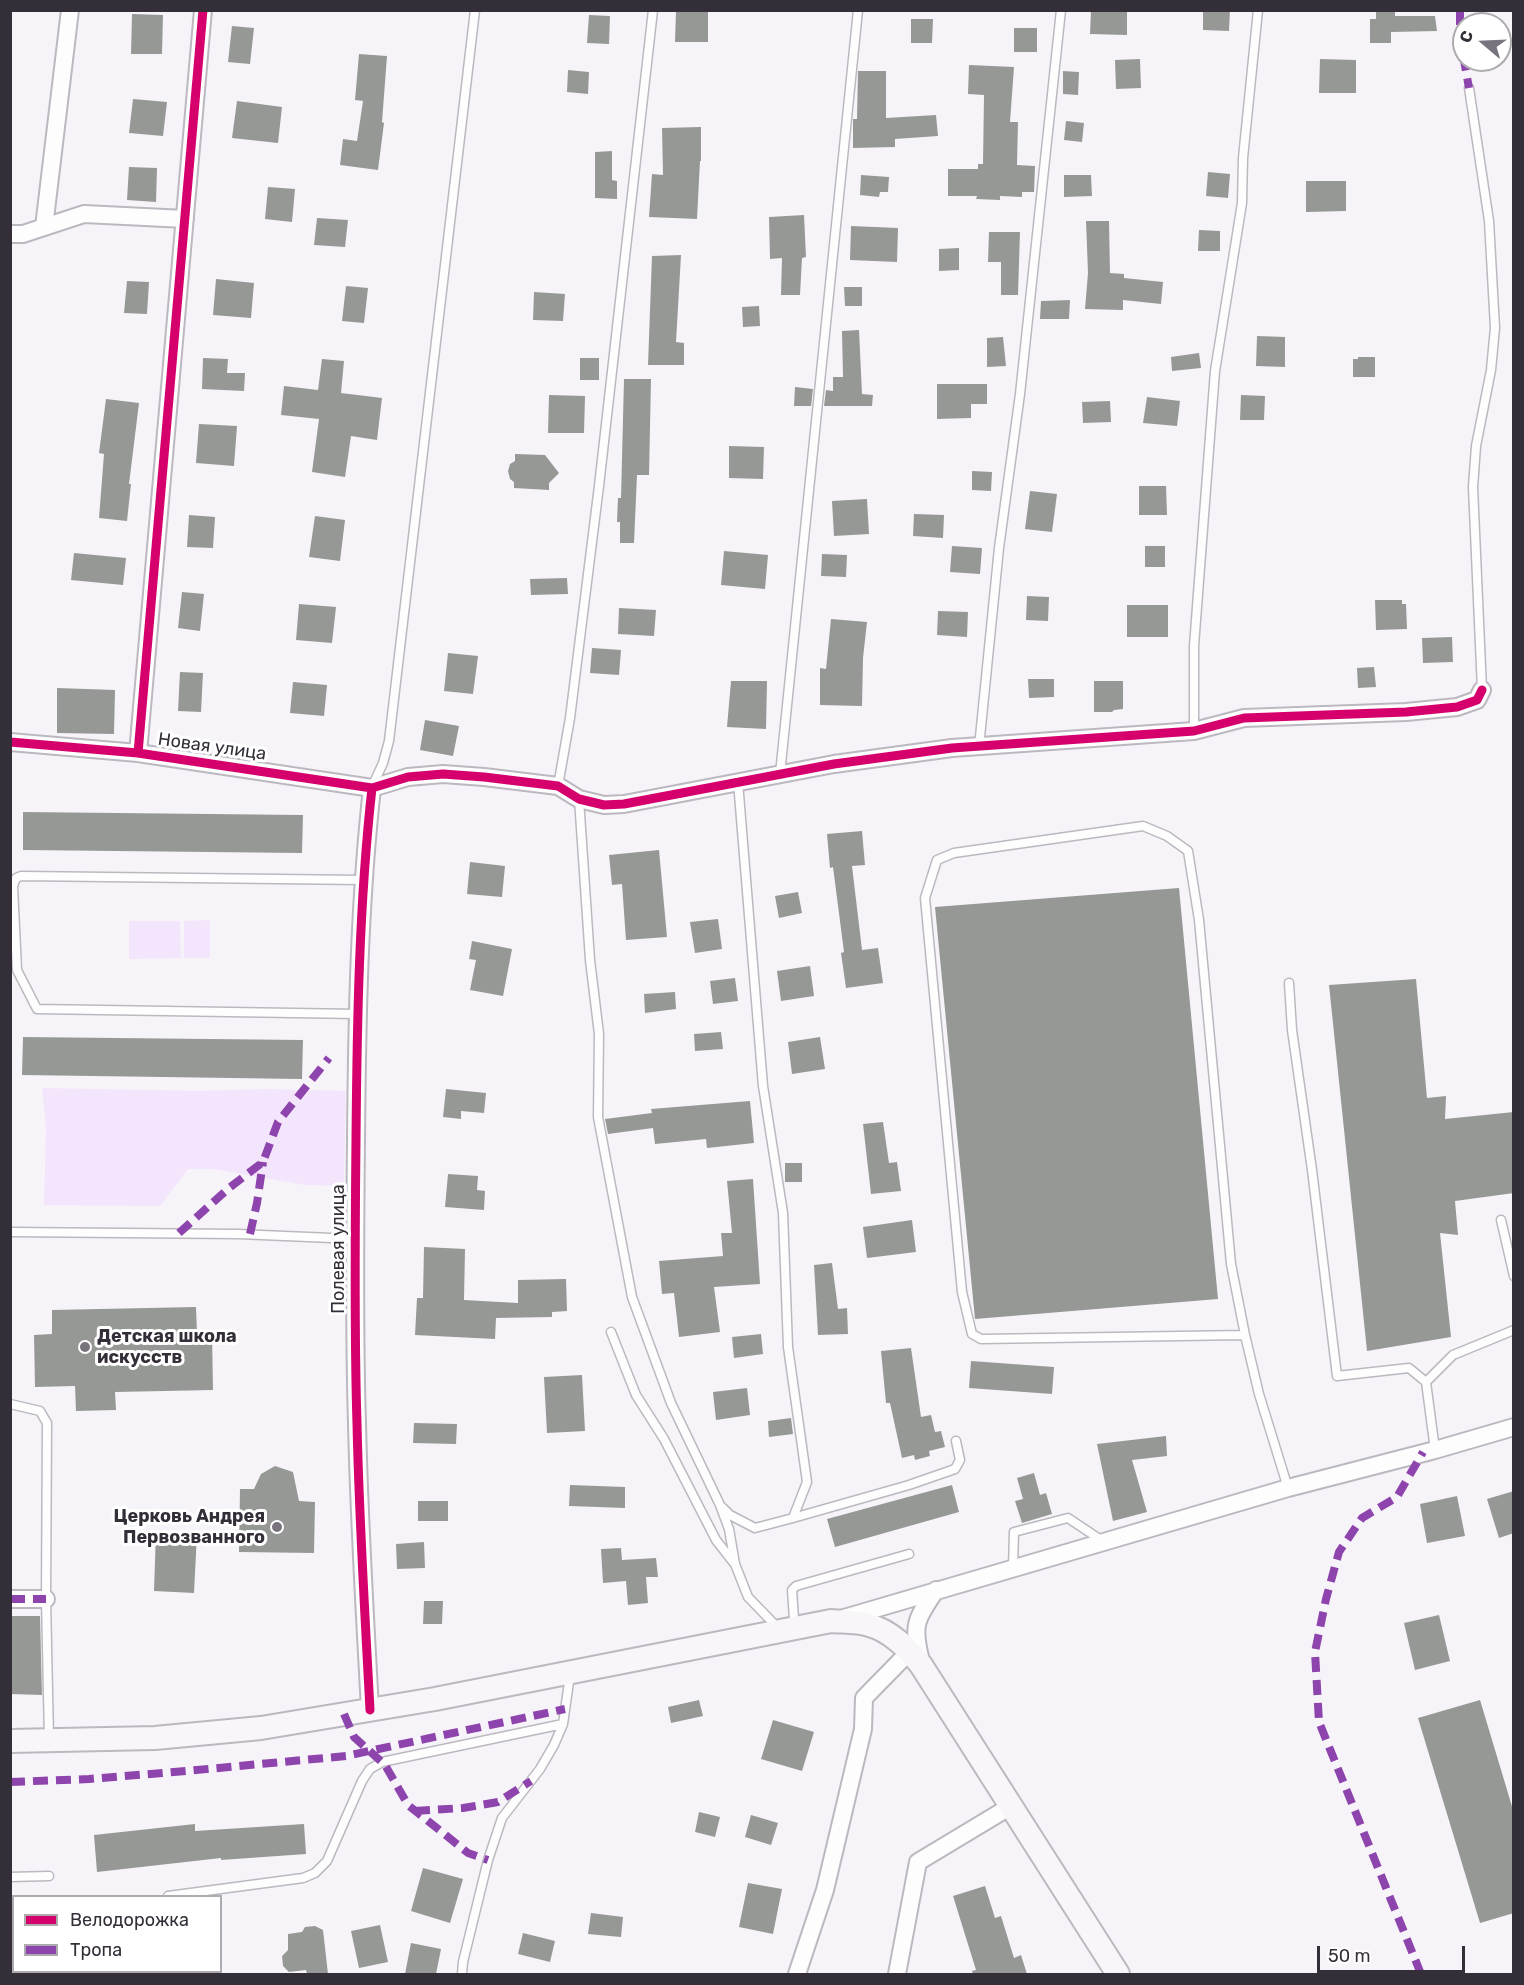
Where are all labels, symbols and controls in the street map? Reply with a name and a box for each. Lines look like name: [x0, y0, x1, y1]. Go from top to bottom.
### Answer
north arrow: [1452, 12, 1512, 72]
text: С: [1456, 28, 1477, 45]
street label: Новая улица: [156, 729, 268, 765]
street label: Полевая улица: [328, 1184, 350, 1314]
place label: Детская школа искусств: [97, 1326, 237, 1368]
marker: Детская школа искусств: [78, 1340, 92, 1354]
place label: Церковь Андрея Первозванного: [114, 1506, 265, 1549]
marker: Церковь Андрея Первозванного: [270, 1520, 284, 1534]
legend: [12, 1895, 222, 1973]
text: Велодорожка: [70, 1909, 189, 1931]
scale bar: [1320, 1934, 1468, 1972]
text: Тропа: [70, 1939, 122, 1961]
text: 50 m: [1328, 1945, 1371, 1967]

